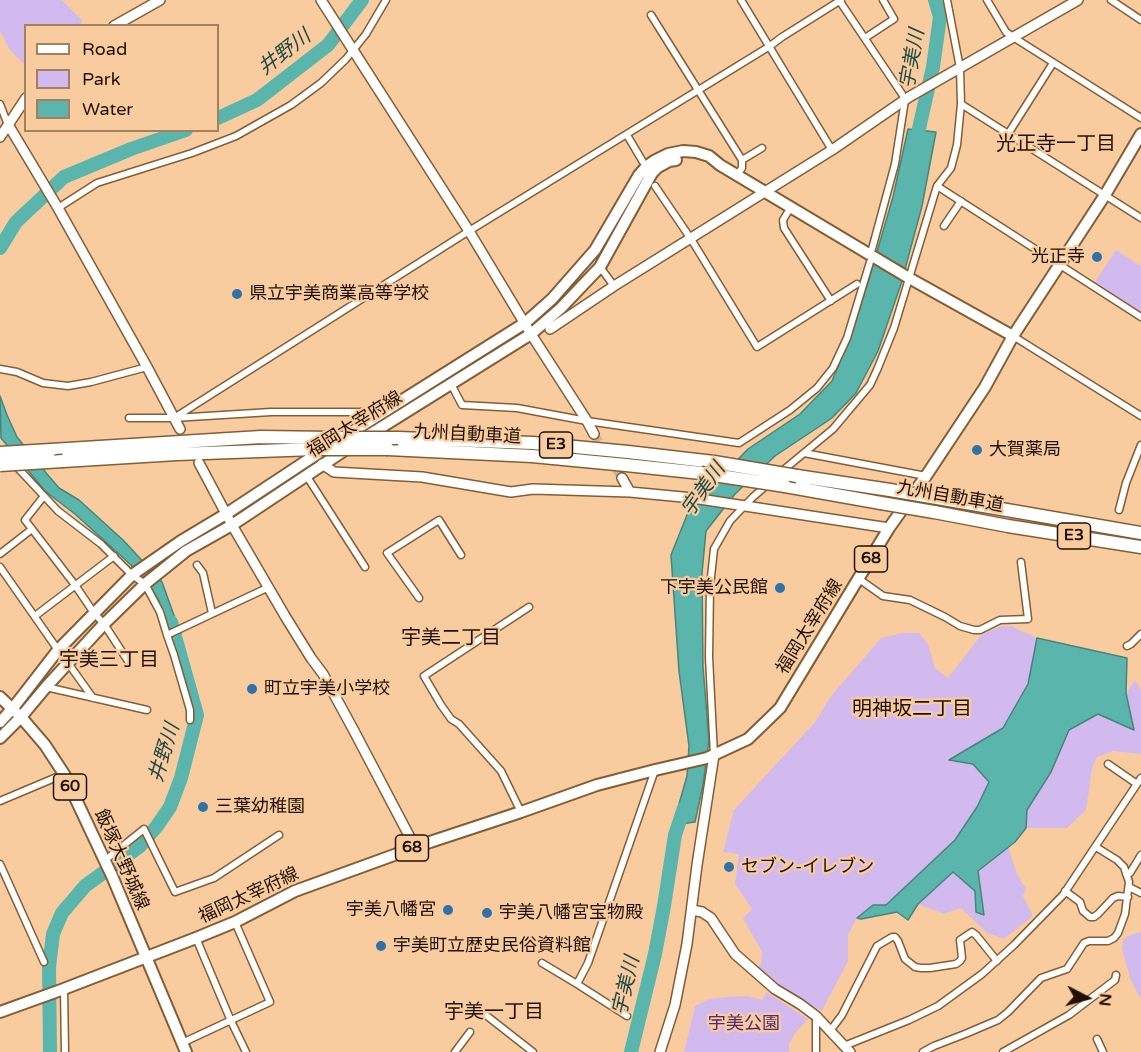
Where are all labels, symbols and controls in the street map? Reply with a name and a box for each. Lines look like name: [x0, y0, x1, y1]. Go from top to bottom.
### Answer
legend: [24, 24, 219, 132]
water label: 井野川: [254, 25, 316, 81]
water label: 宇美川: [896, 27, 930, 91]
text: Road: [82, 38, 127, 60]
text: Park: [82, 68, 120, 90]
text: Water: [82, 98, 133, 120]
district label: 光正寺一丁目: [996, 133, 1116, 157]
place label: 光正寺: [1031, 246, 1085, 268]
marker: 光正寺: [1090, 250, 1104, 264]
place label: 県立宇美商業高等学校: [249, 283, 429, 305]
marker: 県立宇美商業高等学校: [230, 287, 244, 301]
street label: 福岡太宰府線: [303, 387, 407, 463]
street label: 九州自動車道: [413, 421, 521, 449]
road number: E3: [540, 432, 572, 458]
place label: 大賀薬局: [989, 439, 1061, 461]
marker: 大賀薬局: [970, 443, 984, 457]
water label: 宇美川: [677, 459, 731, 521]
street label: 九州自動車道: [895, 477, 1005, 517]
road number: E3: [1058, 523, 1090, 549]
road number: 68: [854, 546, 888, 572]
street label: 福岡太宰府線: [772, 575, 848, 679]
place label: 下宇美公民館: [660, 577, 768, 599]
marker: 下宇美公民館: [773, 581, 787, 595]
district label: 宇美二丁目: [401, 627, 501, 651]
district label: 宇美三丁目: [59, 649, 159, 673]
place label: 町立宇美小学校: [264, 678, 390, 700]
marker: 町立宇美小学校: [245, 682, 259, 696]
district label: 明神坂二丁目: [852, 698, 972, 722]
water label: 井野川: [145, 721, 185, 785]
road number: 60: [54, 774, 86, 800]
place label: 三葉幼稚園: [215, 796, 305, 818]
marker: 三葉幼稚園: [196, 800, 210, 814]
street label: 飯塚大野城線: [89, 806, 153, 914]
road number: 68: [396, 835, 428, 861]
place label: セブン-イレブン: [741, 856, 874, 878]
marker: セブン-イレブン: [722, 860, 736, 874]
street label: 福岡太宰府線: [195, 863, 303, 929]
place label: 宇美八幡宮: [346, 899, 436, 921]
place label: 宇美八幡宮宝物殿: [499, 902, 643, 924]
marker: 宇美八幡宮: [441, 903, 455, 917]
marker: 宇美八幡宮宝物殿: [480, 906, 494, 920]
place label: 宇美町立歴史民俗資料館: [393, 935, 591, 957]
marker: 宇美町立歴史民俗資料館: [374, 939, 388, 953]
water label: 宇美川: [609, 954, 645, 1018]
north arrow: [1057, 968, 1117, 1028]
text: N: [1094, 992, 1116, 1007]
district label: 宇美一丁目: [444, 1001, 544, 1025]
park label: 宇美公園: [708, 1013, 780, 1035]

